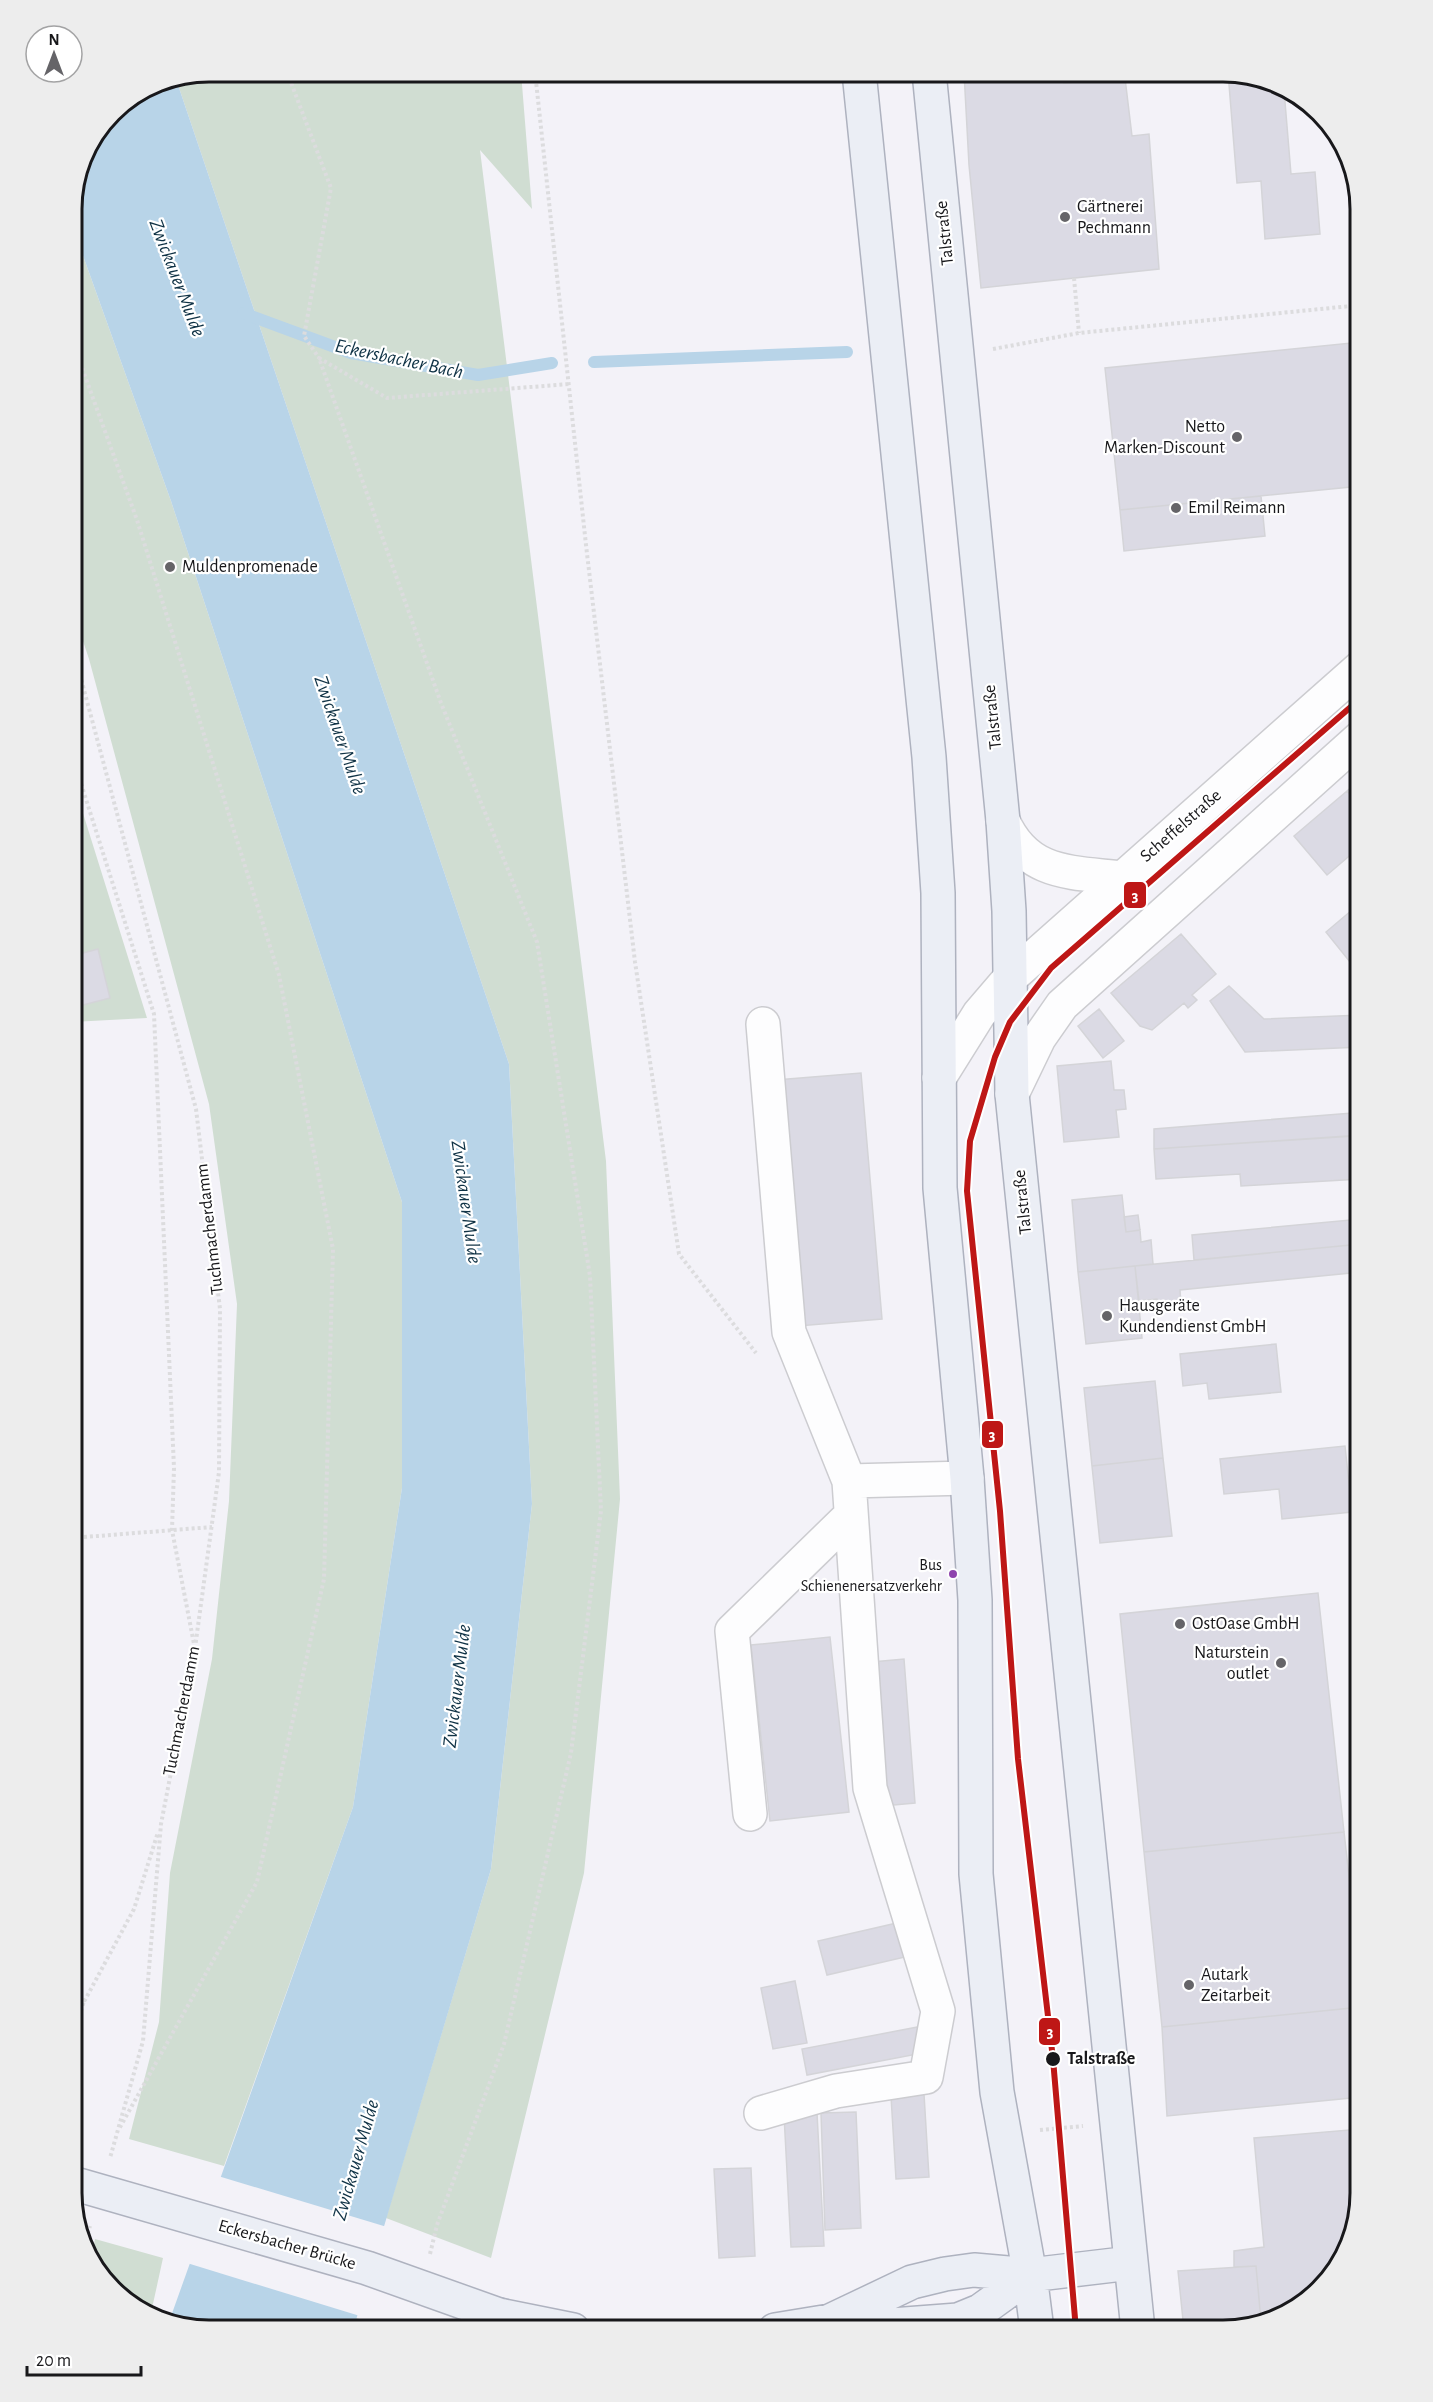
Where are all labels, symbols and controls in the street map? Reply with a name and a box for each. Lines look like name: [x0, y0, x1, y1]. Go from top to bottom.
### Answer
north arrow: [24, 24, 84, 84]
text: N: [48, 32, 60, 48]
place label: Gärtnerei Pechmann: [1077, 198, 1151, 237]
street label: Talstraße: [933, 200, 957, 266]
marker: Gärtnerei Pechmann: [1058, 210, 1072, 224]
water label: Zwickauer Mulde: [145, 217, 209, 340]
water label: Eckersbacher Bach: [333, 336, 465, 382]
place label: Netto Marken-Discount: [1104, 418, 1225, 457]
marker: Netto Marken-Discount: [1230, 430, 1244, 444]
place label: Emil Reimann: [1188, 499, 1286, 517]
marker: Emil Reimann: [1169, 501, 1183, 515]
place label: Muldenpromenade: [182, 558, 318, 576]
marker: Muldenpromenade: [163, 560, 177, 574]
water label: Zwickauer Mulde: [310, 673, 370, 797]
street label: Talstraße: [981, 684, 1005, 750]
street label: Scheffelstraße: [1137, 786, 1225, 866]
line badge: 3: [1123, 881, 1147, 909]
text: 3: [1132, 888, 1139, 904]
water label: Zwickauer Mulde: [447, 1139, 485, 1265]
street label: Tuchmacherdamm: [193, 1162, 227, 1296]
street label: Talstraße: [1011, 1169, 1035, 1235]
place label: Hausgeräte Kundendienst GmbH: [1119, 1297, 1266, 1336]
marker: Hausgeräte Kundendienst GmbH: [1100, 1309, 1114, 1323]
line badge: 3: [981, 1420, 1004, 1449]
text: 3: [989, 1427, 996, 1443]
place label: Bus Schienenersatzverkehr: [801, 1557, 943, 1594]
marker: Bus Schienenersatzverkehr: [947, 1568, 959, 1580]
place label: OstOase GmbH: [1192, 1615, 1300, 1633]
marker: OstOase GmbH: [1173, 1617, 1187, 1631]
water label: Zwickauer Mulde: [440, 1623, 475, 1749]
place label: Naturstein outlet: [1194, 1644, 1269, 1683]
street label: Tuchmacherdamm: [161, 1645, 203, 1777]
marker: Naturstein outlet: [1274, 1656, 1288, 1670]
place label: Autark Zeitarbeit: [1201, 1966, 1270, 2005]
marker: Autark Zeitarbeit: [1182, 1978, 1196, 1992]
line badge: 3: [1038, 2017, 1061, 2046]
text: 3: [1047, 2024, 1054, 2040]
marker: Talstraße: [1044, 2050, 1062, 2068]
place label: Talstraße: [1067, 2050, 1135, 2068]
water label: Zwickauer Mulde: [329, 2097, 383, 2222]
street label: Eckersbacher Brücke: [216, 2217, 358, 2273]
scale bar: [27, 2339, 141, 2377]
text: 20 m: [36, 2352, 71, 2370]

